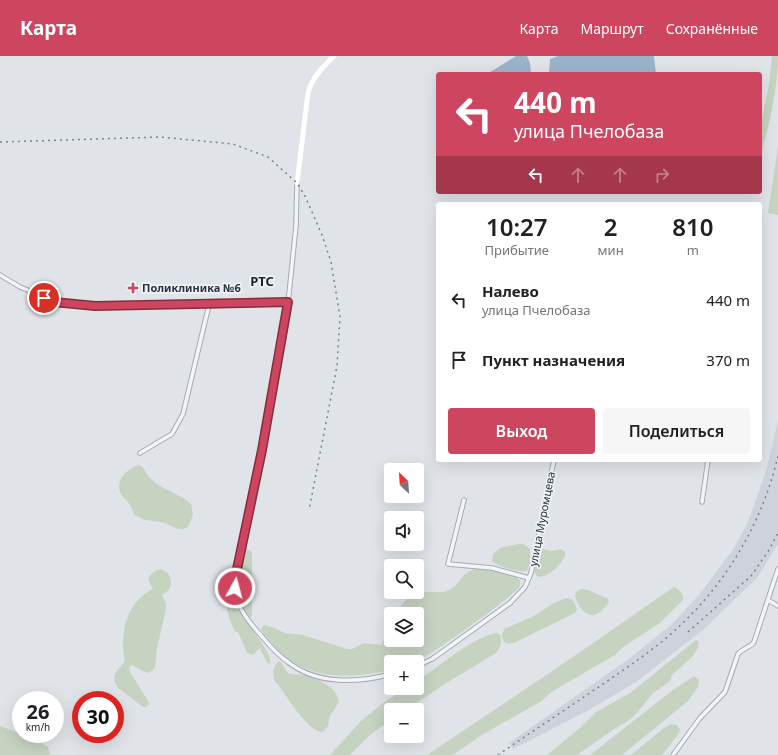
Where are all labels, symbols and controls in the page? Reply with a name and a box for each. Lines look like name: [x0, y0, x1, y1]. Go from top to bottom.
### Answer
text: Карта: [20, 15, 77, 41]
text: Карта: [519, 19, 558, 38]
text: Маршрут: [580, 19, 644, 38]
text: Сохранённые: [666, 19, 758, 38]
text: 440 m: [514, 83, 597, 121]
icon: left: [448, 88, 500, 140]
text: улица Пчелобаза: [514, 119, 664, 143]
icon: left: [525, 164, 547, 186]
icon: ahead: [567, 164, 589, 186]
icon: ahead: [609, 164, 631, 186]
icon: right: [651, 164, 673, 186]
text: 10:27: [486, 210, 548, 243]
text: 2: [604, 210, 617, 243]
text: 810: [672, 210, 713, 243]
text: Прибытие: [485, 241, 549, 259]
text: мин: [598, 241, 624, 259]
text: m: [687, 241, 699, 259]
district label: РТС: [250, 272, 274, 290]
place label: Поликлиника №6: [142, 280, 241, 295]
pin: [27, 281, 61, 315]
text: Налево: [482, 281, 539, 301]
marker: Поликлиника №6: [127, 282, 139, 294]
icon: arrive: [33, 287, 55, 309]
icon: left: [448, 289, 470, 311]
text: 440 m: [706, 290, 750, 310]
text: улица Пчелобаза: [482, 301, 591, 319]
icon: arrive: [448, 349, 470, 371]
text: Пункт назначения: [482, 350, 625, 370]
text: 370 m: [706, 350, 750, 370]
button: Выход: [448, 408, 595, 454]
button: Поделиться: [603, 408, 750, 454]
north arrow: [384, 463, 424, 503]
map controls: [384, 463, 424, 743]
street label: улица Муромцева: [525, 470, 558, 568]
button: sound: [384, 511, 424, 551]
button: search: [384, 559, 424, 599]
position arrow: [214, 567, 256, 609]
button: layers: [384, 607, 424, 647]
button: +: [384, 655, 424, 695]
speed limit sign: 30: [72, 691, 124, 743]
text: 26: [27, 698, 49, 725]
button: −: [384, 703, 424, 743]
text: km/h: [26, 720, 50, 734]

